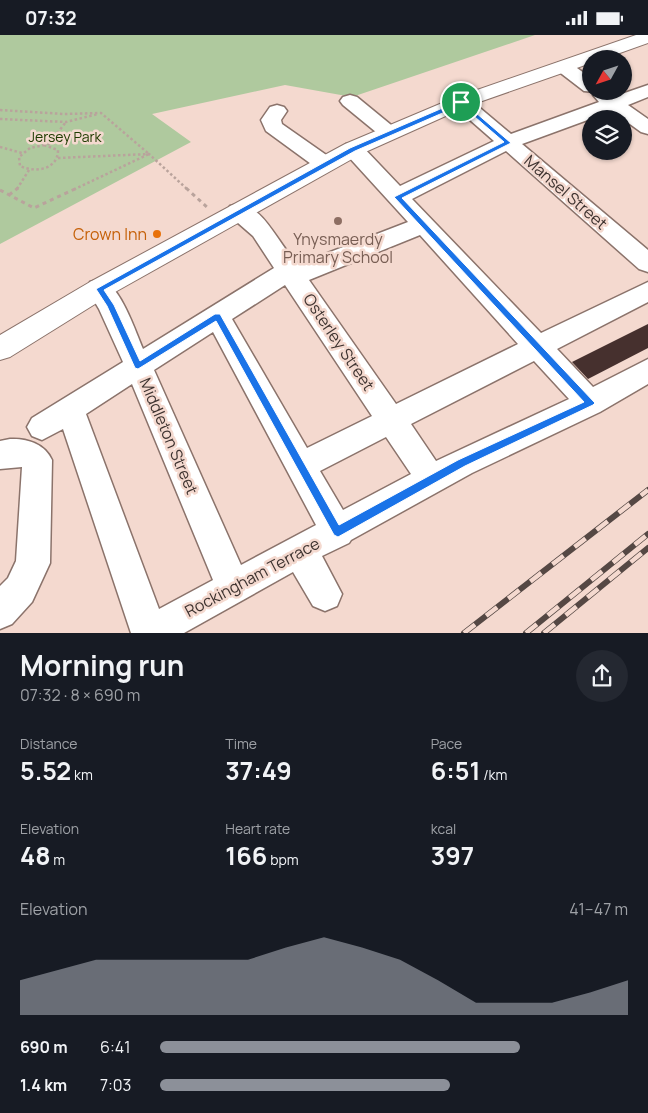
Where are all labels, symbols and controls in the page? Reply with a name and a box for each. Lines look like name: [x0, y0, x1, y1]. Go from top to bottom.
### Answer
text: 07:32: [25, 5, 77, 31]
north arrow: [582, 50, 632, 100]
map controls: [582, 50, 632, 160]
pin: [440, 81, 482, 123]
icon: arrive: [447, 88, 475, 116]
button: layers: [582, 110, 632, 160]
park label: Jersey Park: [29, 127, 103, 146]
street label: Mansel Street: [520, 150, 612, 234]
marker: Ynysmaerdy Primary School: [332, 215, 344, 227]
place label: Crown Inn: [73, 223, 147, 245]
marker: Crown Inn: [151, 228, 163, 240]
place label: Ynysmaerdy Primary School: [283, 228, 393, 268]
street label: Osterley Street: [298, 289, 380, 395]
street label: Middleton Street: [135, 374, 203, 498]
street label: Rockingham Terrace: [181, 532, 323, 622]
text: Morning run: [20, 646, 184, 684]
button: share: [576, 650, 628, 702]
text: 07:32 · 8 × 690 m: [20, 684, 140, 706]
text: Distance: [20, 734, 77, 753]
text: Time: [225, 734, 257, 753]
text: Pace: [431, 734, 462, 753]
text: 5.52: [20, 753, 71, 788]
text: 37:49: [225, 753, 292, 788]
text: 6:51: [431, 753, 480, 788]
text: km: [71, 765, 93, 784]
text: /km: [480, 765, 507, 784]
text: Elevation: [20, 819, 79, 838]
text: Heart rate: [225, 819, 290, 838]
text: kcal: [431, 819, 456, 838]
text: 48: [20, 838, 51, 873]
text: 166: [225, 838, 267, 873]
text: 397: [431, 838, 474, 873]
text: m: [51, 850, 65, 869]
text: bpm: [267, 850, 299, 869]
text: Elevation: [20, 898, 88, 920]
text: 41–47 m: [569, 898, 628, 920]
text: 690 m: [20, 1036, 68, 1058]
text: 6:41: [100, 1036, 130, 1058]
text: 1.4 km: [20, 1074, 67, 1096]
text: 7:03: [100, 1074, 131, 1096]

